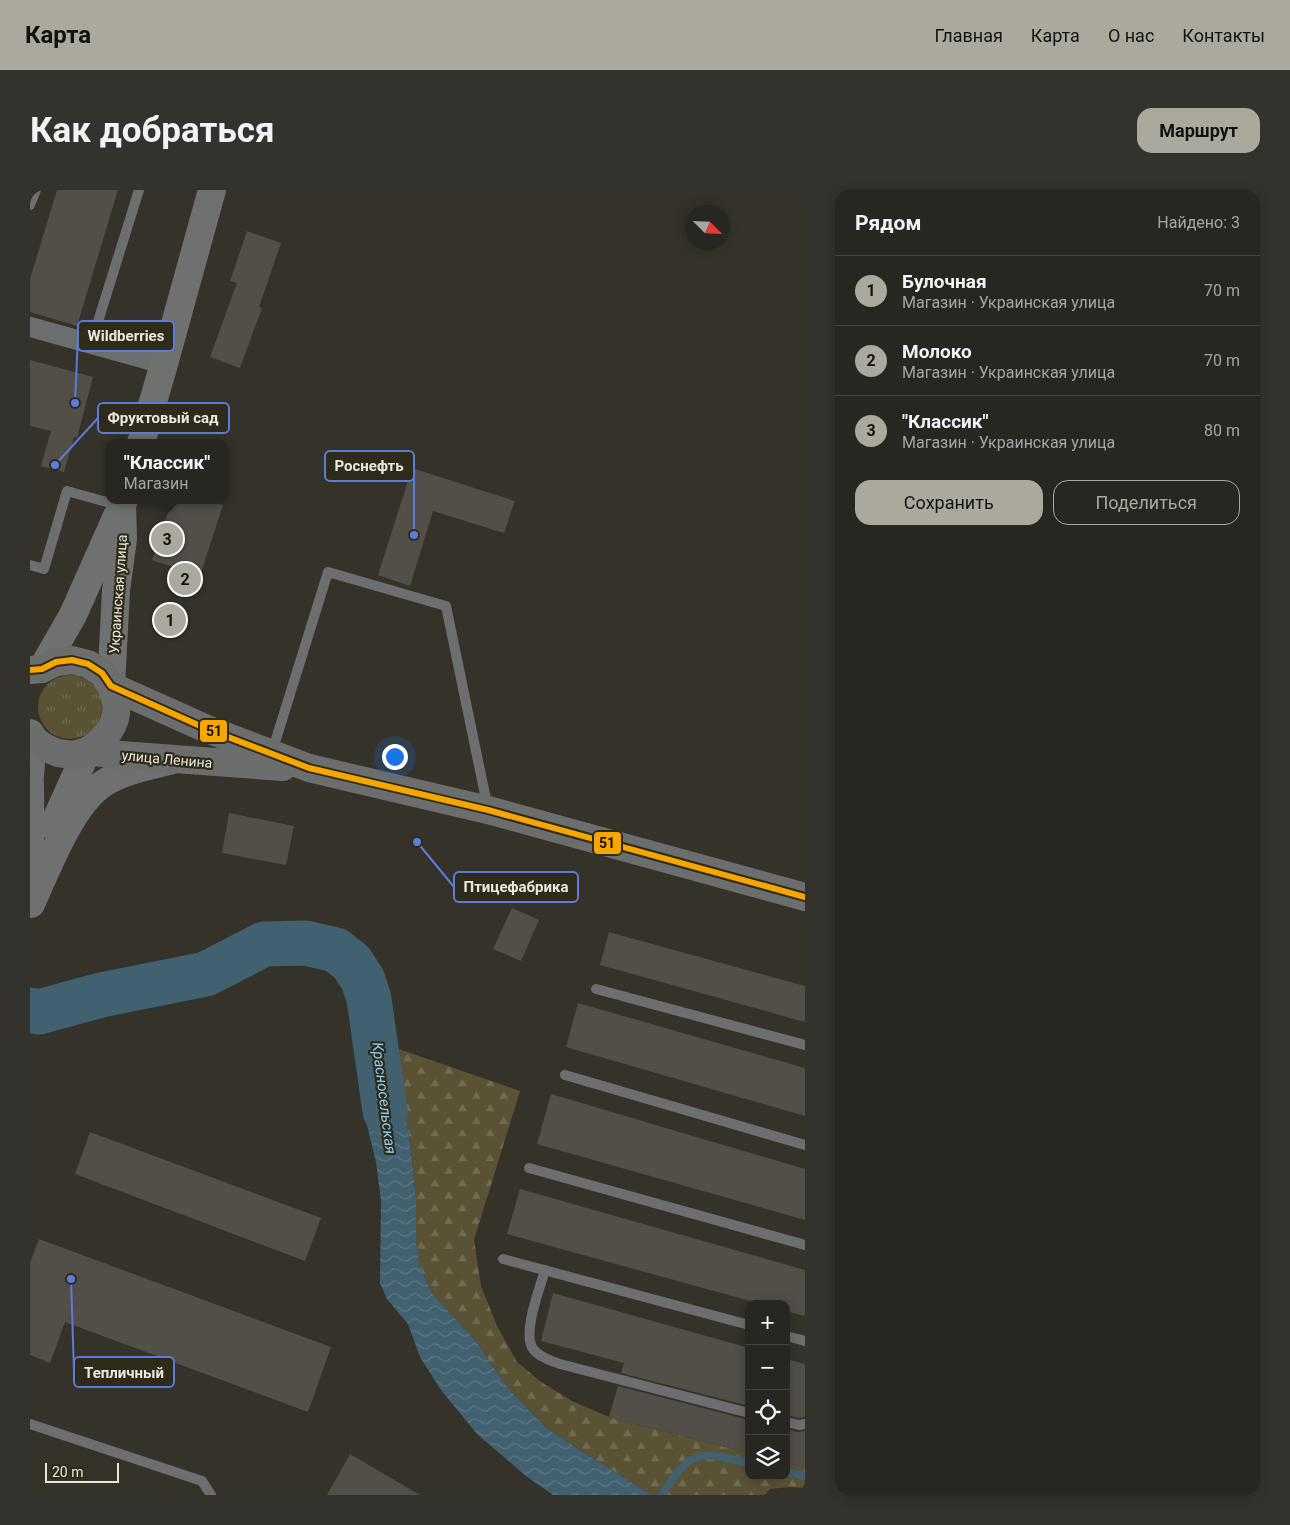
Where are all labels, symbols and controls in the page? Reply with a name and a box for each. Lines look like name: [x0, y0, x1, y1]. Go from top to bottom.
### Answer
text: Карта: [25, 21, 91, 49]
text: Главная: [934, 25, 1003, 46]
text: Карта: [1031, 25, 1080, 46]
text: О нас: [1108, 25, 1154, 46]
text: Контакты: [1182, 25, 1265, 46]
button: Маршрут: [1137, 108, 1260, 153]
text: Как добраться: [30, 110, 275, 151]
north arrow: [685, 205, 730, 250]
text: Рядом: [855, 211, 921, 235]
text: Найдено: 3: [1157, 213, 1240, 232]
text: Булочная: [902, 270, 987, 293]
text: 1: [866, 281, 876, 300]
text: 70 m: [1204, 281, 1240, 300]
text: Магазин · Украинская улица: [902, 293, 1115, 312]
callout: Wildberries: [78, 321, 174, 351]
text: Wildberries: [88, 327, 165, 345]
text: Молоко: [902, 340, 972, 363]
text: 2: [866, 351, 876, 370]
text: 70 m: [1204, 351, 1240, 370]
text: Магазин · Украинская улица: [902, 363, 1115, 382]
callout: Фруктовый сад: [98, 403, 229, 433]
text: Фруктовый сад: [108, 409, 219, 427]
text: "Классик": [902, 410, 989, 433]
text: 3: [866, 421, 876, 440]
text: 80 m: [1204, 421, 1240, 440]
text: Магазин · Украинская улица: [902, 433, 1115, 452]
popup: [106, 439, 228, 504]
text: "Классик": [124, 451, 210, 474]
callout: Роснефть: [325, 451, 414, 481]
text: Роснефть: [334, 457, 404, 475]
text: Магазин: [124, 474, 188, 493]
button: Сохранить: [855, 480, 1043, 525]
button: Поделиться: [1053, 480, 1240, 525]
pin: 3: [151, 520, 183, 558]
street label: Украинская улица: [106, 534, 130, 654]
pin: 2: [169, 560, 201, 598]
pin: 1: [154, 601, 186, 639]
line badge: 51: [199, 719, 228, 743]
text: 51: [206, 723, 222, 739]
your location: [382, 744, 408, 770]
street label: улица Ленина: [121, 747, 213, 771]
line badge: 51: [593, 831, 622, 855]
text: 51: [599, 835, 615, 851]
callout: Птицефабрика: [454, 872, 578, 902]
text: Птицефабрика: [464, 878, 568, 896]
water label: Красносельская: [368, 1041, 400, 1155]
map controls: [745, 1300, 790, 1480]
button: +: [745, 1300, 790, 1345]
button: −: [745, 1345, 790, 1390]
callout: Тепличный: [74, 1357, 174, 1387]
text: Тепличный: [84, 1364, 164, 1382]
button: locate: [745, 1390, 790, 1435]
button: layers: [745, 1435, 790, 1480]
scale bar: [45, 1460, 119, 1483]
text: 20 m: [52, 1464, 84, 1480]

